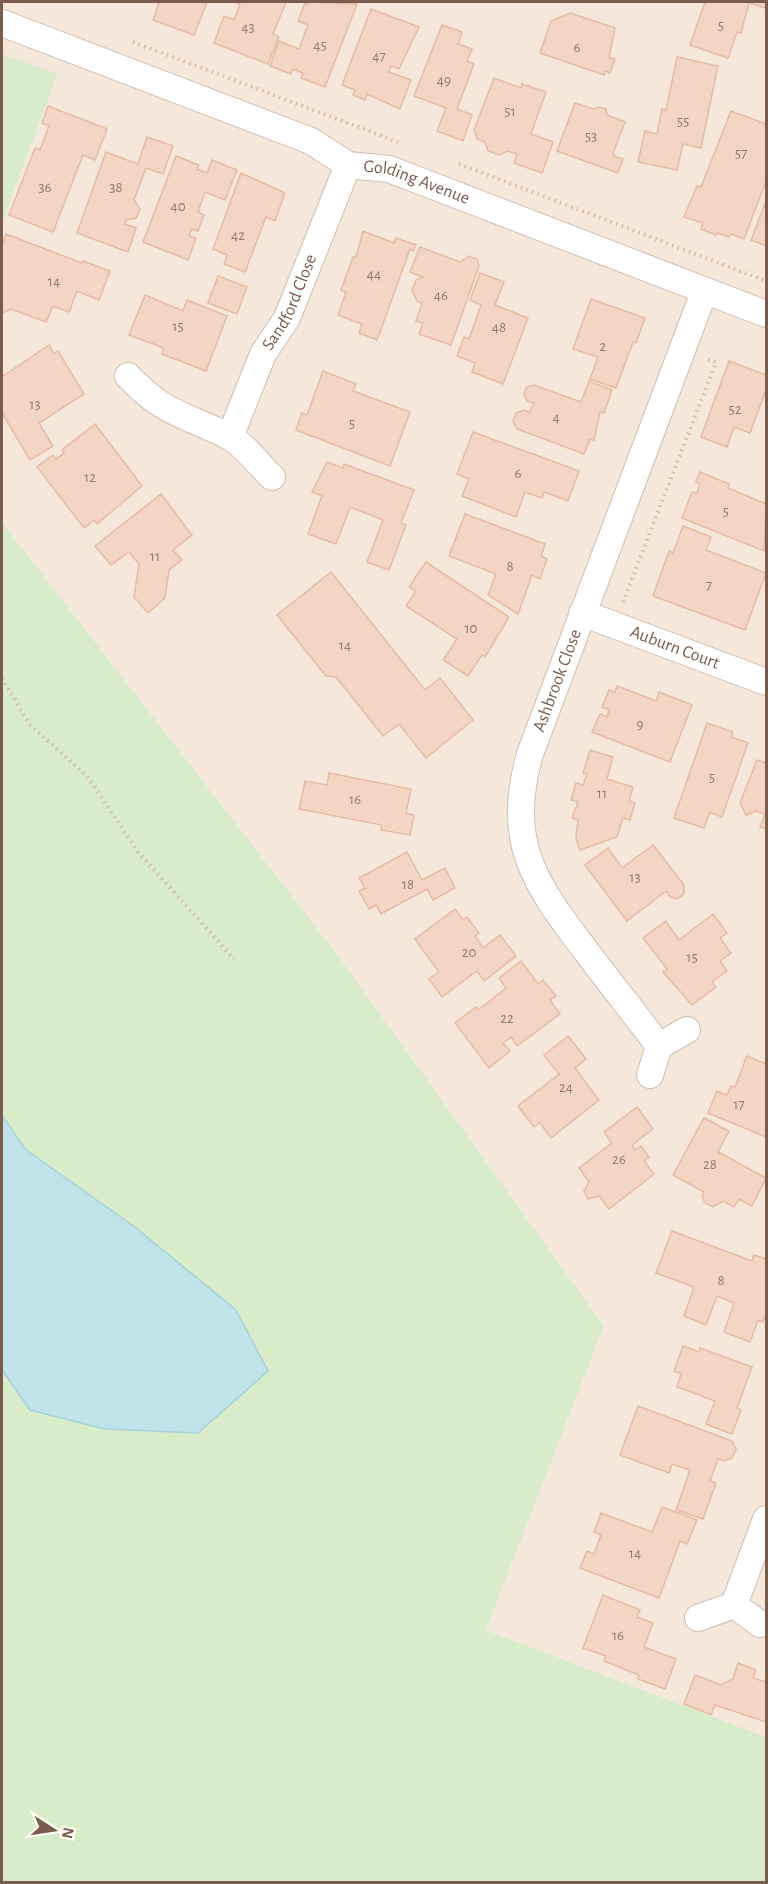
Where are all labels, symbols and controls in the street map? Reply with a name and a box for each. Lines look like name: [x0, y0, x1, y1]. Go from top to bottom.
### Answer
house number: 5: [718, 18, 724, 33]
house number: 43: [241, 20, 255, 35]
house number: 45: [313, 38, 327, 53]
house number: 6: [573, 40, 581, 55]
house number: 47: [372, 49, 386, 64]
house number: 49: [437, 73, 451, 88]
house number: 51: [504, 104, 516, 119]
house number: 55: [677, 114, 689, 129]
house number: 53: [585, 129, 597, 144]
house number: 57: [735, 146, 747, 161]
street label: Golding Avenue: [363, 158, 472, 208]
house number: 36: [38, 180, 52, 195]
house number: 38: [109, 180, 123, 195]
house number: 40: [170, 199, 186, 214]
house number: 42: [231, 228, 245, 243]
street label: Sandford Close: [259, 252, 320, 354]
house number: 44: [367, 267, 381, 282]
house number: 14: [48, 274, 60, 289]
house number: 46: [434, 288, 448, 303]
house number: 15: [172, 319, 184, 334]
house number: 48: [492, 320, 506, 335]
house number: 2: [600, 339, 607, 354]
house number: 13: [29, 397, 41, 412]
house number: 52: [728, 402, 742, 417]
house number: 4: [552, 410, 560, 425]
house number: 5: [349, 416, 355, 431]
house number: 6: [514, 466, 522, 481]
house number: 12: [84, 470, 96, 485]
house number: 5: [723, 504, 729, 519]
house number: 11: [150, 549, 160, 564]
house number: 8: [506, 559, 514, 574]
house number: 7: [706, 578, 712, 593]
house number: 10: [464, 621, 478, 636]
street label: Auburn Court: [628, 623, 722, 673]
street label: Ashbrook Close: [530, 627, 585, 734]
house number: 14: [339, 638, 351, 653]
house number: 9: [636, 717, 644, 732]
house number: 5: [709, 770, 715, 785]
house number: 11: [597, 786, 607, 801]
house number: 16: [349, 792, 361, 807]
house number: 13: [629, 870, 641, 885]
house number: 18: [402, 877, 414, 892]
house number: 20: [462, 945, 476, 960]
house number: 15: [686, 950, 698, 965]
house number: 22: [500, 1011, 514, 1026]
house number: 24: [559, 1080, 573, 1095]
house number: 17: [733, 1097, 745, 1112]
house number: 26: [612, 1152, 626, 1167]
house number: 28: [703, 1157, 717, 1172]
house number: 8: [717, 1273, 725, 1288]
house number: 14: [629, 1546, 641, 1561]
house number: 16: [612, 1628, 624, 1643]
north arrow: [24, 1800, 84, 1860]
text: N: [59, 1826, 77, 1840]

